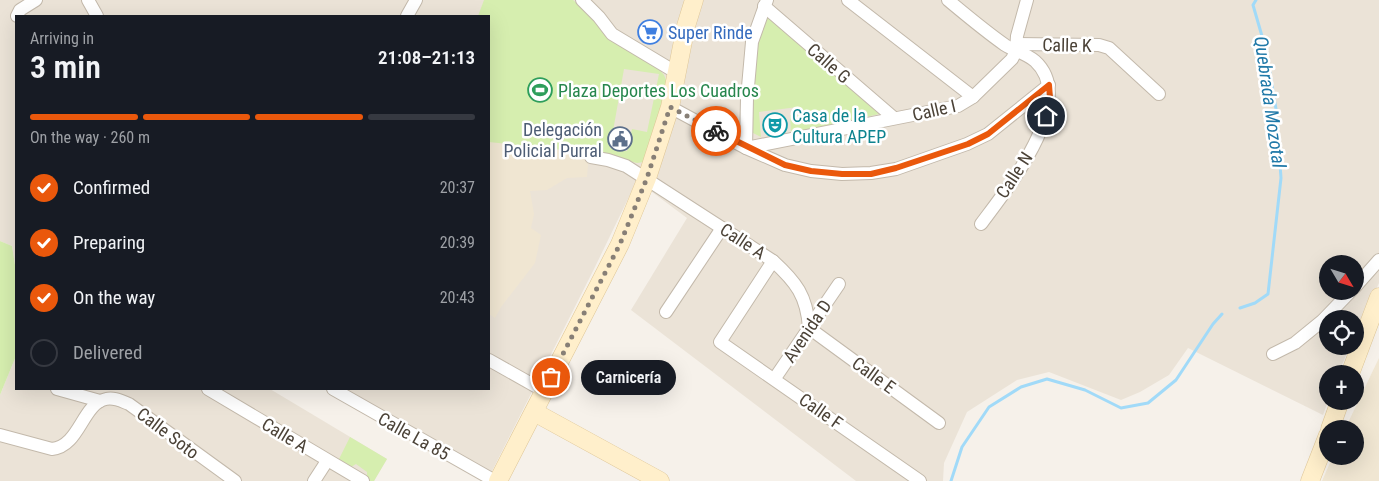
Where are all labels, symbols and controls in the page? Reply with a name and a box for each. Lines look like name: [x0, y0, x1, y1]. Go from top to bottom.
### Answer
supermarket icon: Super Rinde: [637, 19, 663, 45]
place label: Super Rinde: [668, 22, 753, 43]
text: Arriving in: [30, 29, 94, 48]
street label: Calle K: [1042, 34, 1092, 56]
water label: Quebrada Mozotal: [1249, 35, 1291, 170]
street label: Calle G: [803, 39, 855, 87]
text: 21:08–21:13: [378, 46, 475, 69]
text: 3 min: [30, 48, 101, 86]
sports icon: Plaza Deportes Los Cuadros: [527, 77, 553, 103]
place label: Plaza Deportes Los Cuadros: [558, 80, 759, 101]
street label: Calle I: [910, 95, 958, 125]
pin: [1025, 95, 1067, 137]
icon: home: [1032, 102, 1060, 130]
place label: Casa de la Cultura APEP: [792, 105, 886, 147]
courier: [691, 106, 741, 156]
theatre icon: Casa de la Cultura APEP: [762, 112, 788, 138]
icon: bike: [702, 117, 730, 145]
place label: Delegación Policial Purral: [503, 119, 602, 161]
public building icon: Delegación Policial Purral: [607, 126, 633, 152]
text: On the way · 260 m: [30, 128, 150, 147]
street label: Calle N: [991, 148, 1037, 202]
icon: check: [30, 174, 58, 202]
text: Confirmed: [73, 176, 150, 199]
text: 20:37: [440, 178, 475, 197]
street label: Calle A: [716, 219, 770, 264]
icon: check: [30, 229, 58, 257]
text: Preparing: [73, 231, 145, 254]
text: 20:39: [440, 233, 475, 252]
north arrow: [1319, 255, 1364, 300]
map controls: [1319, 255, 1364, 465]
icon: check: [30, 284, 58, 312]
text: On the way: [73, 286, 155, 309]
text: 20:43: [440, 288, 475, 307]
street label: Avenida D: [779, 296, 835, 366]
button: locate: [1319, 310, 1364, 355]
text: Delivered: [73, 341, 142, 364]
street label: Calle E: [848, 352, 900, 398]
pin: [530, 356, 572, 398]
callout: Carnicería: [581, 360, 676, 394]
icon: bag: [537, 363, 565, 391]
button: +: [1319, 365, 1364, 410]
text: Carnicería: [596, 368, 661, 387]
street label: Calle F: [795, 389, 847, 434]
street label: Calle Soto: [133, 403, 203, 463]
street label: Calle La 85: [374, 408, 454, 464]
street label: Calle A: [258, 413, 312, 457]
button: −: [1319, 420, 1364, 465]

